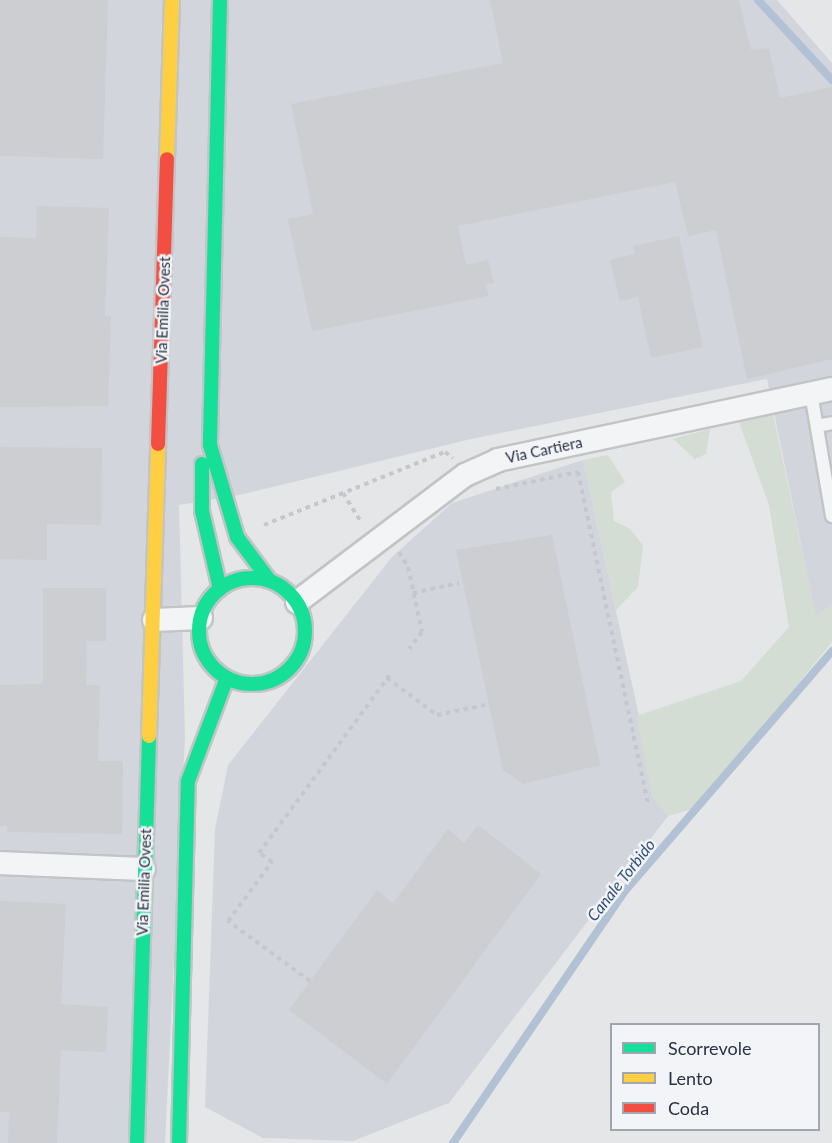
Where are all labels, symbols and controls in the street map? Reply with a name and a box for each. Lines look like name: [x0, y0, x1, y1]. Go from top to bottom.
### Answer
street label: Via Emilia Ovest: [152, 256, 174, 364]
street label: Via Cartiera: [504, 433, 584, 467]
street label: Via Emilia Ovest: [133, 828, 155, 936]
water label: Canale Torbido: [583, 835, 659, 925]
legend: [610, 1023, 820, 1131]
text: Scorrevole: [668, 1037, 751, 1059]
text: Lento: [668, 1067, 713, 1089]
text: Coda: [668, 1097, 709, 1119]

